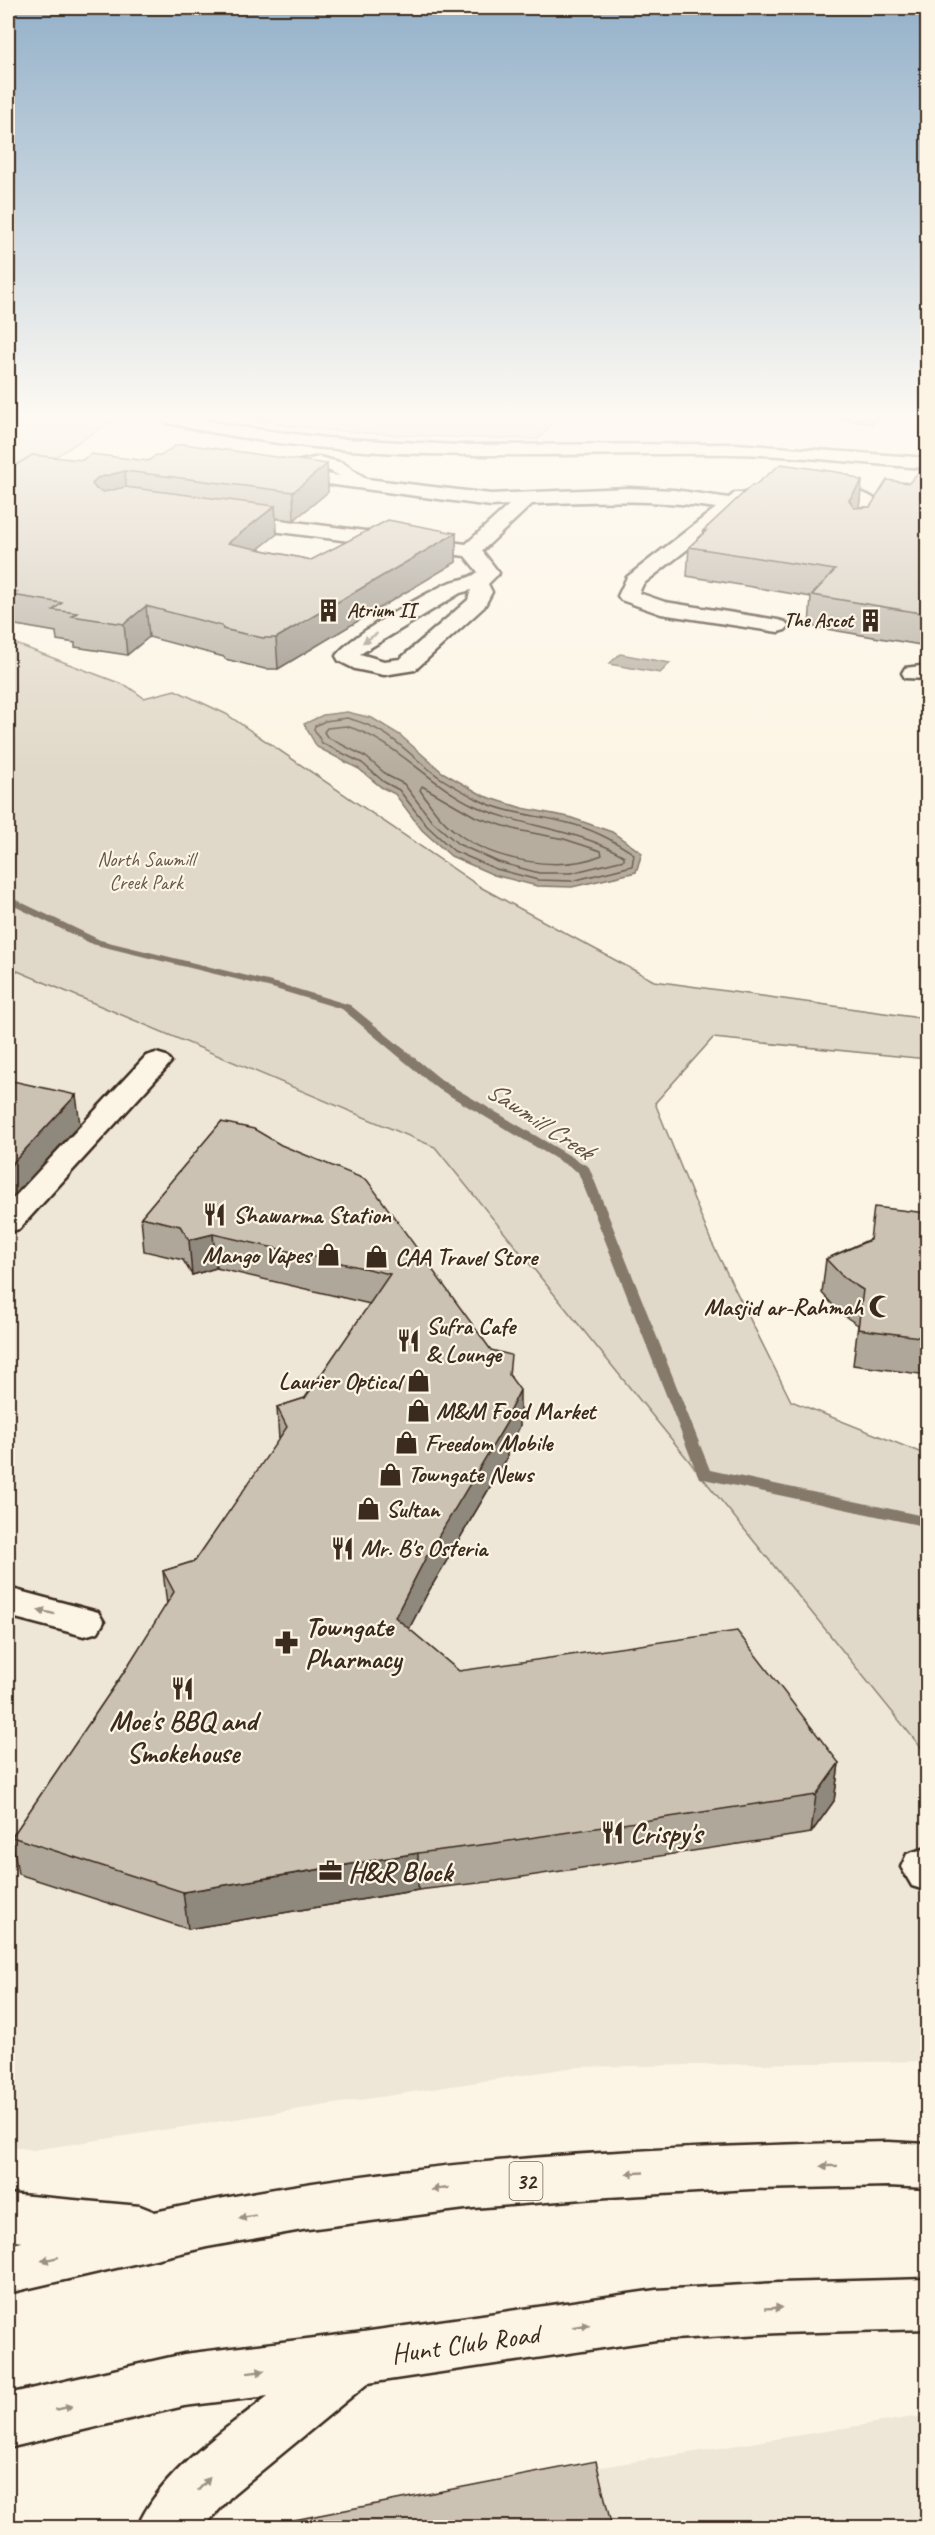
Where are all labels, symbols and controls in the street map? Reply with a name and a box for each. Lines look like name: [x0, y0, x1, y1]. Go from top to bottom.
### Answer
building icon: Atrium II: [316, 597, 342, 623]
place label: Atrium II: [347, 598, 419, 623]
building icon: The Ascot: [858, 607, 884, 633]
place label: The Ascot: [784, 608, 855, 633]
one-way arrow: [362, 632, 378, 643]
park label: North Sawmill Creek Park: [97, 847, 198, 895]
water label: Sawmill Creek: [480, 1074, 604, 1170]
place label: Shawarma Station: [233, 1200, 392, 1230]
restaurant icon: Shawarma Station: [202, 1202, 228, 1228]
place label: Mango Vapes: [202, 1240, 314, 1270]
shop icon: Mango Vapes: [316, 1242, 342, 1268]
place label: CAA Travel Store: [395, 1242, 539, 1272]
shop icon: CAA Travel Store: [364, 1244, 390, 1270]
place label: Masjid ar-Rahmah: [704, 1292, 864, 1322]
mosque icon: Masjid ar-Rahmah: [868, 1294, 894, 1320]
place label: Sufra Cafe & Lounge: [426, 1311, 517, 1369]
restaurant icon: Sufra Cafe & Lounge: [395, 1327, 421, 1353]
place label: Laurier Optical: [279, 1366, 406, 1396]
shop icon: Laurier Optical: [406, 1368, 432, 1394]
place label: M&M Food Market: [436, 1396, 598, 1426]
shop icon: M&M Food Market: [405, 1398, 431, 1424]
place label: Freedom Mobile: [425, 1428, 554, 1458]
shop icon: Freedom Mobile: [394, 1430, 420, 1456]
place label: Towngate News: [408, 1459, 536, 1489]
shop icon: Towngate News: [377, 1461, 403, 1487]
place label: Sultan: [386, 1494, 442, 1524]
shop icon: Sultan: [355, 1496, 381, 1522]
place label: Mr. B's Osteria: [361, 1533, 489, 1563]
restaurant icon: Mr. B's Osteria: [330, 1535, 356, 1561]
one-way arrow: [37, 1607, 55, 1617]
place label: Towngate Pharmacy: [305, 1609, 404, 1677]
pharmacy icon: Towngate Pharmacy: [274, 1629, 300, 1655]
restaurant icon: Moe's BBQ and Smokehouse: [170, 1675, 196, 1701]
place label: Moe's BBQ and Smokehouse: [109, 1703, 261, 1770]
place label: Crispy's: [630, 1816, 705, 1851]
restaurant icon: Crispy's: [599, 1820, 625, 1846]
place label: H&R Block: [348, 1854, 455, 1889]
office icon: H&R Block: [317, 1858, 343, 1884]
one-way arrow: [820, 2161, 839, 2171]
road number: 32: [510, 2162, 542, 2200]
one-way arrow: [625, 2169, 644, 2178]
one-way arrow: [431, 2185, 450, 2194]
one-way arrow: [238, 2213, 257, 2222]
one-way arrow: [40, 2255, 59, 2264]
one-way arrow: [765, 2303, 784, 2313]
street label: Hunt Club Road: [389, 2315, 545, 2371]
one-way arrow: [571, 2322, 590, 2331]
one-way arrow: [246, 2367, 265, 2376]
one-way arrow: [55, 2403, 74, 2412]
one-way arrow: [197, 2477, 210, 2492]

